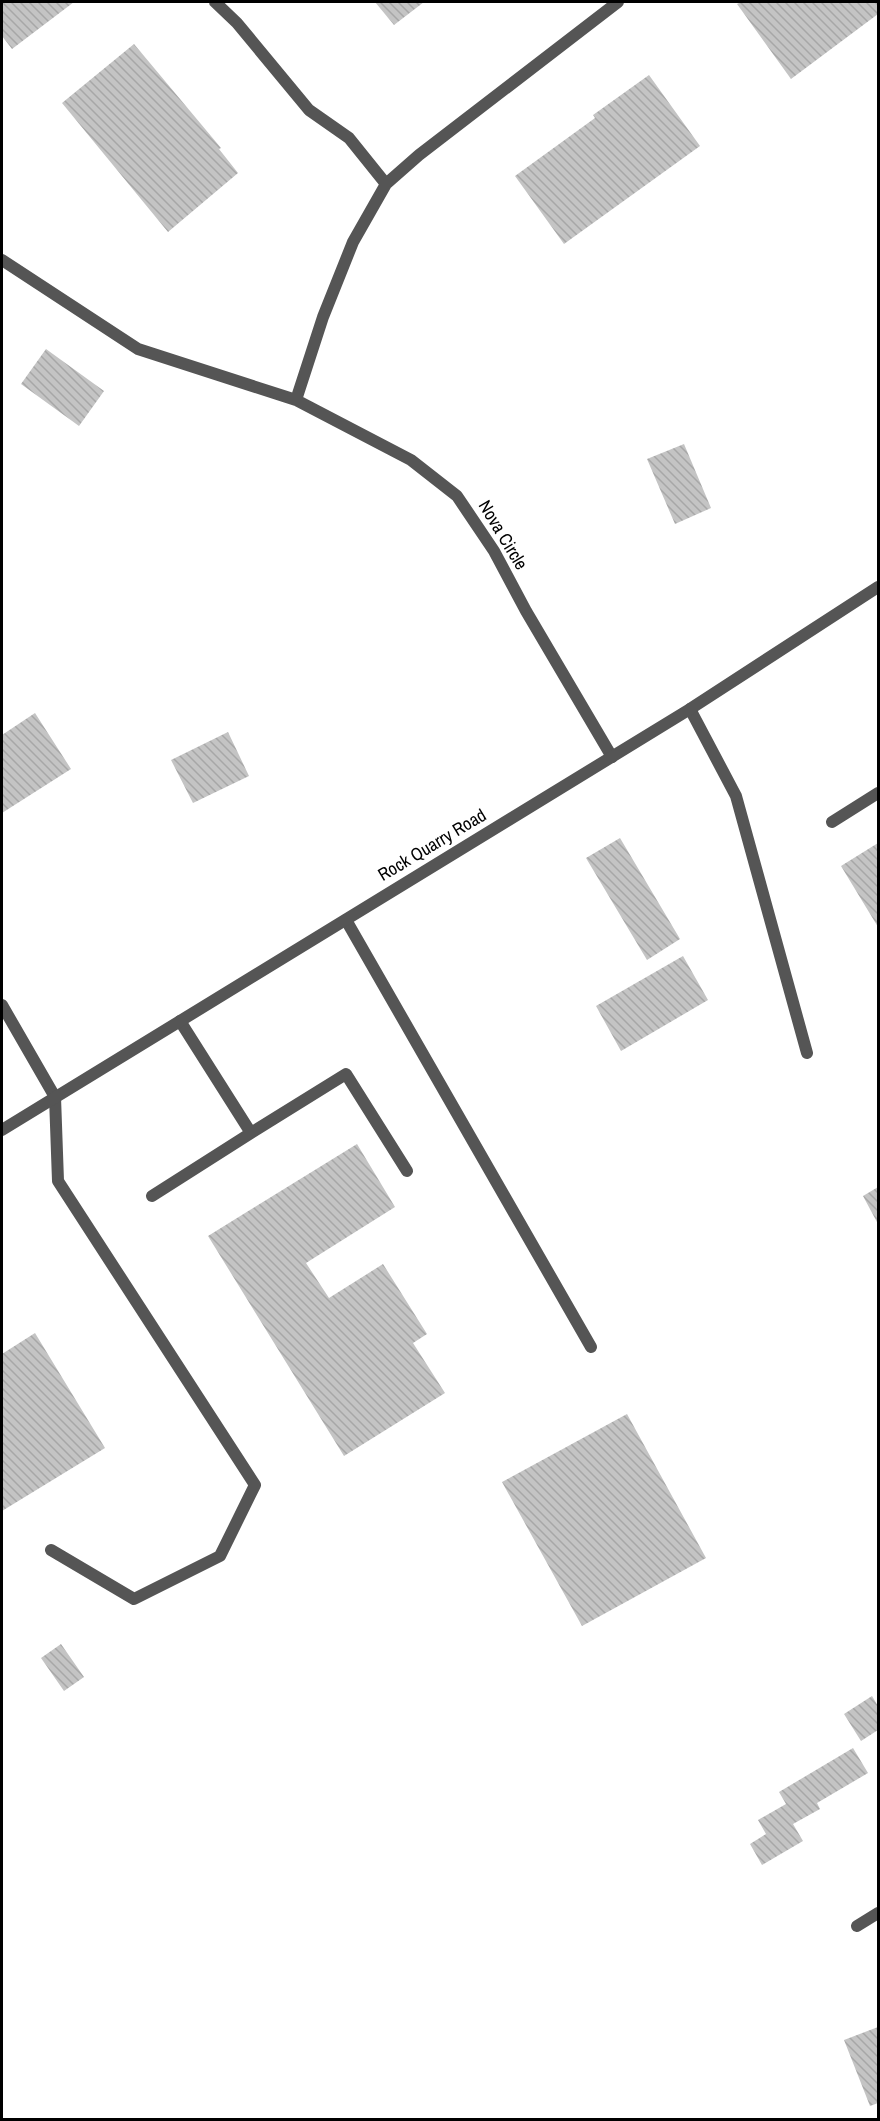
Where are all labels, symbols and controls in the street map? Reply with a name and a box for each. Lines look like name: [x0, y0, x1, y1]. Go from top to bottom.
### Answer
street label: Nova Circle: [473, 495, 534, 574]
street label: Rock Quarry Road: [373, 802, 491, 887]

